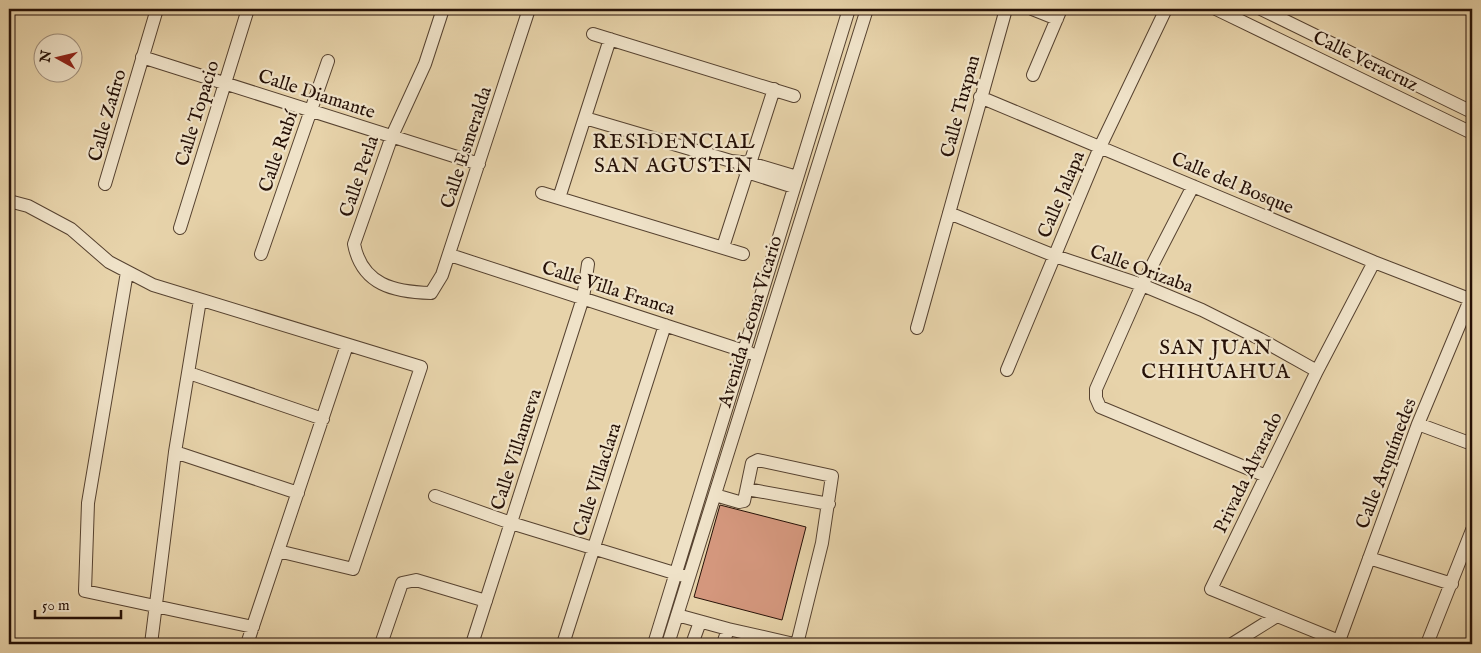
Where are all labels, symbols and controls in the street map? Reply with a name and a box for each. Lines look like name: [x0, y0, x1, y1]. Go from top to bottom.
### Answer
street label: Calle Veracruz: [1309, 26, 1422, 98]
north arrow: [32, 32, 82, 82]
text: N: [36, 49, 56, 65]
street label: Calle Tuxpan: [936, 53, 986, 160]
street label: Calle Topacio: [170, 58, 225, 169]
street label: Calle Diamante: [255, 65, 378, 125]
street label: Calle Zafiro: [83, 67, 133, 164]
street label: Calle Esmeralda: [436, 83, 498, 212]
street label: Calle Rubí: [254, 106, 305, 195]
district label: RESIDENCIAL SAN AGUSTIN: [592, 129, 756, 180]
street label: Calle Perla: [335, 132, 385, 221]
street label: Calle Jalapa: [1033, 147, 1091, 242]
street label: Calle del Bosque: [1167, 147, 1297, 221]
street label: Avenida Leona Vicario: [713, 233, 788, 411]
street label: Calle Orizaba: [1086, 240, 1197, 300]
street label: Calle Villa Franca: [539, 256, 679, 322]
district label: SAN JUAN CHIHUAHUA: [1141, 335, 1291, 386]
street label: Calle Villanueva: [486, 385, 548, 513]
street label: Calle Arquímedes: [1351, 395, 1423, 532]
street label: Privada Alvarado: [1209, 408, 1289, 537]
street label: Calle Villaclara: [568, 419, 628, 539]
scale bar: [35, 588, 121, 620]
text: 50 m: [42, 596, 70, 615]

